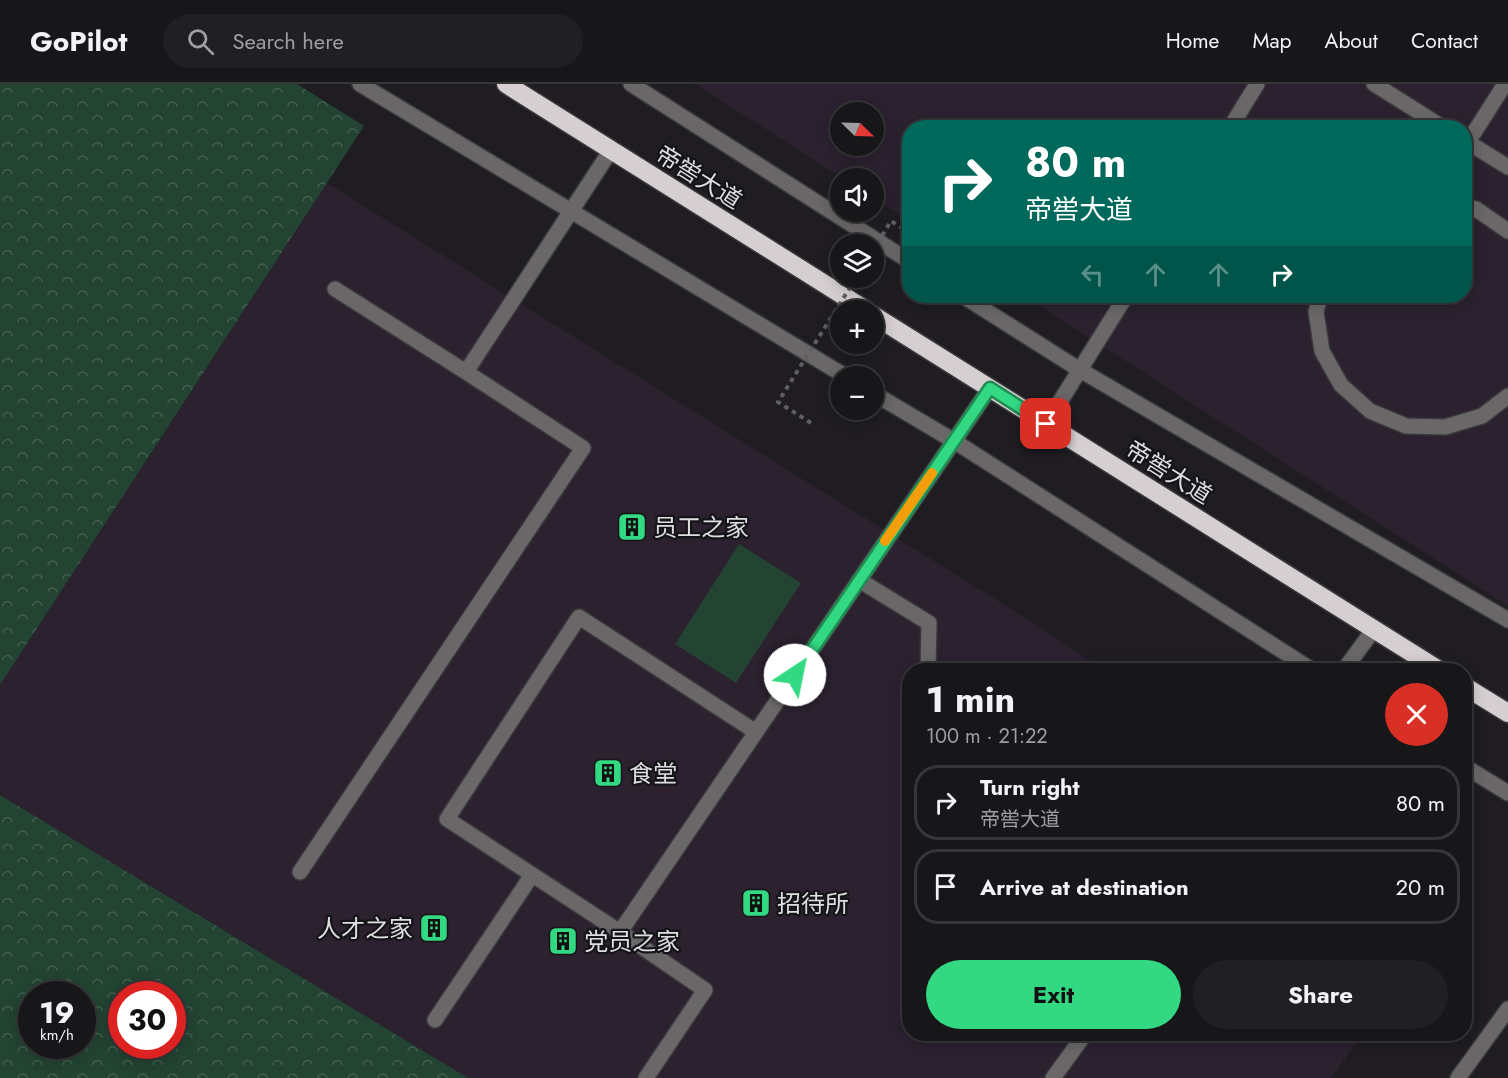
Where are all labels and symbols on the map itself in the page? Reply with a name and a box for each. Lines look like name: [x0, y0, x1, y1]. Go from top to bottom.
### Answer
north arrow: [830, 102, 884, 156]
street label: 帝喾大道: [649, 137, 749, 217]
pin: [1020, 398, 1071, 449]
street label: 帝喾大道: [1119, 432, 1219, 512]
place label: 员工之家: [653, 510, 749, 545]
building icon: 员工之家: [616, 511, 648, 543]
position arrow: [763, 643, 827, 707]
place label: 食堂: [629, 756, 677, 791]
building icon: 食堂: [592, 757, 624, 789]
place label: 招待所: [777, 886, 849, 921]
building icon: 招待所: [740, 887, 772, 919]
place label: 人才之家: [317, 911, 413, 946]
building icon: 人才之家: [418, 912, 450, 944]
place label: 党员之家: [584, 924, 680, 959]
building icon: 党员之家: [547, 925, 579, 957]
speed limit sign: 30: [108, 981, 186, 1059]

